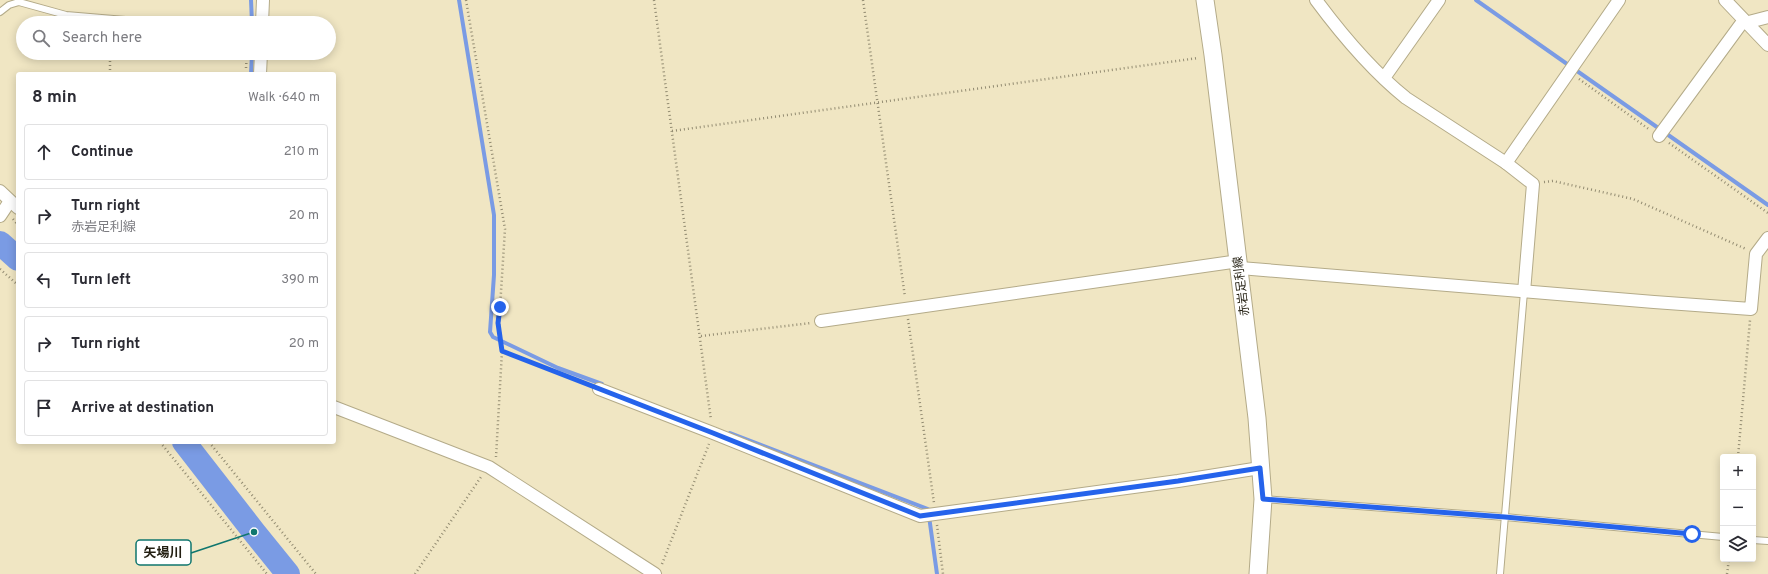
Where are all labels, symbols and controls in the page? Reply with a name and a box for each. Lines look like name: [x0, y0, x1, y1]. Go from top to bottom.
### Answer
search box: [16, 16, 336, 60]
icon: search: [30, 27, 52, 49]
text: Search here: [62, 29, 142, 48]
text: 8 min: [32, 87, 77, 109]
text: Walk · 640 m: [248, 90, 320, 106]
icon: ahead: [33, 141, 55, 163]
text: Continue: [71, 143, 133, 162]
text: 210 m: [284, 144, 319, 160]
text: Turn right: [71, 197, 140, 216]
icon: right: [33, 205, 55, 227]
text: 20 m: [289, 208, 319, 224]
text: 赤岩足利線: [71, 220, 136, 236]
street label: 赤岩足利線: [1230, 255, 1254, 317]
icon: left: [33, 269, 55, 291]
text: Turn left: [71, 271, 131, 290]
text: 390 m: [281, 272, 319, 288]
route end: [491, 298, 509, 316]
icon: right: [33, 333, 55, 355]
text: Turn right: [71, 335, 140, 354]
text: 20 m: [289, 336, 319, 352]
icon: arrive: [33, 397, 55, 419]
text: Arrive at destination: [71, 399, 214, 418]
map controls: [1720, 454, 1756, 562]
button: +: [1720, 454, 1756, 490]
button: −: [1720, 490, 1756, 526]
route start: [1683, 525, 1701, 543]
button: layers: [1720, 526, 1756, 562]
callout: 矢場川: [136, 540, 191, 565]
text: 矢場川: [143, 545, 183, 562]

